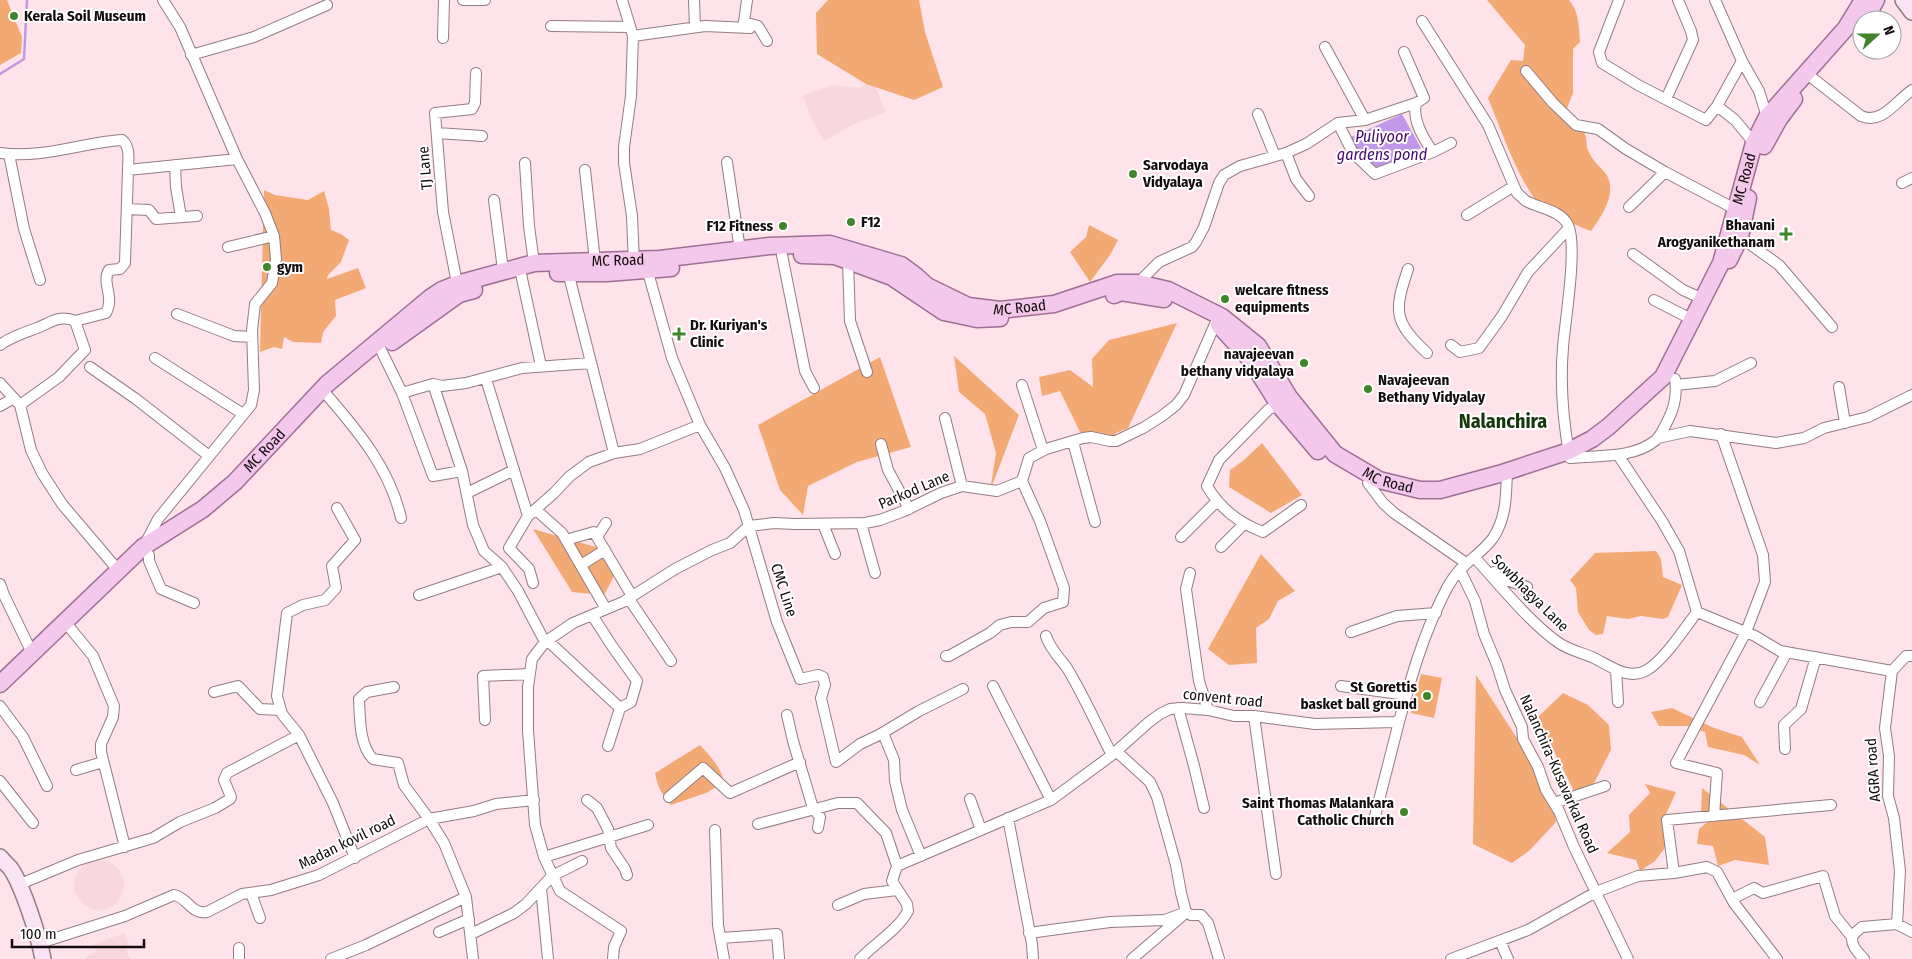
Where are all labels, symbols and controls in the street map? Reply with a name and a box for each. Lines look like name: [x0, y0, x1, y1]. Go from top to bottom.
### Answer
place label: Kerala Soil Museum: [24, 7, 146, 25]
marker: Kerala Soil Museum: [8, 10, 20, 22]
north arrow: [1852, 10, 1902, 60]
text: N: [1879, 24, 1898, 37]
water label: Puliyoor gardens pond: [1337, 127, 1428, 164]
street label: TJ Lane: [414, 146, 436, 190]
street label: MC Road: [1729, 151, 1760, 207]
place label: Sarvodaya Vidyalaya: [1142, 156, 1209, 191]
marker: Sarvodaya Vidyalaya: [1127, 168, 1139, 180]
place label: F12: [861, 213, 881, 231]
marker: F12: [845, 216, 857, 228]
place label: Bhavani Arogyanikethanam: [1657, 216, 1775, 251]
place label: F12 Fitness: [706, 217, 773, 235]
marker: F12 Fitness: [777, 220, 789, 232]
marker: Bhavani Arogyanikethanam: [1779, 227, 1793, 241]
street label: MC Road: [591, 250, 645, 270]
place label: gym: [277, 258, 303, 276]
marker: gym: [261, 261, 273, 273]
place label: welcare fitness equipments: [1235, 281, 1329, 316]
marker: welcare fitness equipments: [1219, 293, 1231, 305]
street label: MC Road: [992, 296, 1047, 319]
place label: Dr. Kuriyan's Clinic: [690, 316, 768, 351]
marker: Dr. Kuriyan's Clinic: [672, 327, 686, 341]
place label: navajeevan bethany vidyalaya: [1181, 345, 1295, 380]
marker: navajeevan bethany vidyalaya: [1298, 357, 1310, 369]
place label: Navajeevan Bethany Vidyalay: [1378, 371, 1486, 406]
marker: Navajeevan Bethany Vidyalay: [1362, 383, 1374, 395]
district label: Nalanchira: [1459, 409, 1547, 433]
street label: MC Road: [240, 425, 289, 476]
street label: MC Road: [1359, 463, 1415, 497]
street label: Parkod Lane: [876, 467, 952, 513]
street label: Sowbhagya Lane: [1488, 551, 1572, 635]
street label: CMC Line: [767, 561, 801, 619]
place label: St Gorettis basket ball ground: [1301, 678, 1417, 713]
street label: convent road: [1182, 685, 1264, 711]
marker: St Gorettis basket ball ground: [1421, 690, 1433, 702]
street label: Nalanchira-Kusavarkal Road: [1516, 692, 1602, 856]
street label: AGRA road: [1862, 738, 1884, 802]
place label: Saint Thomas Malankara Catholic Church: [1242, 794, 1395, 829]
marker: Saint Thomas Malankara Catholic Church: [1398, 806, 1410, 818]
street label: Madan kovil road: [296, 811, 398, 873]
scale bar: [12, 916, 145, 948]
text: 100 m: [20, 925, 57, 943]

